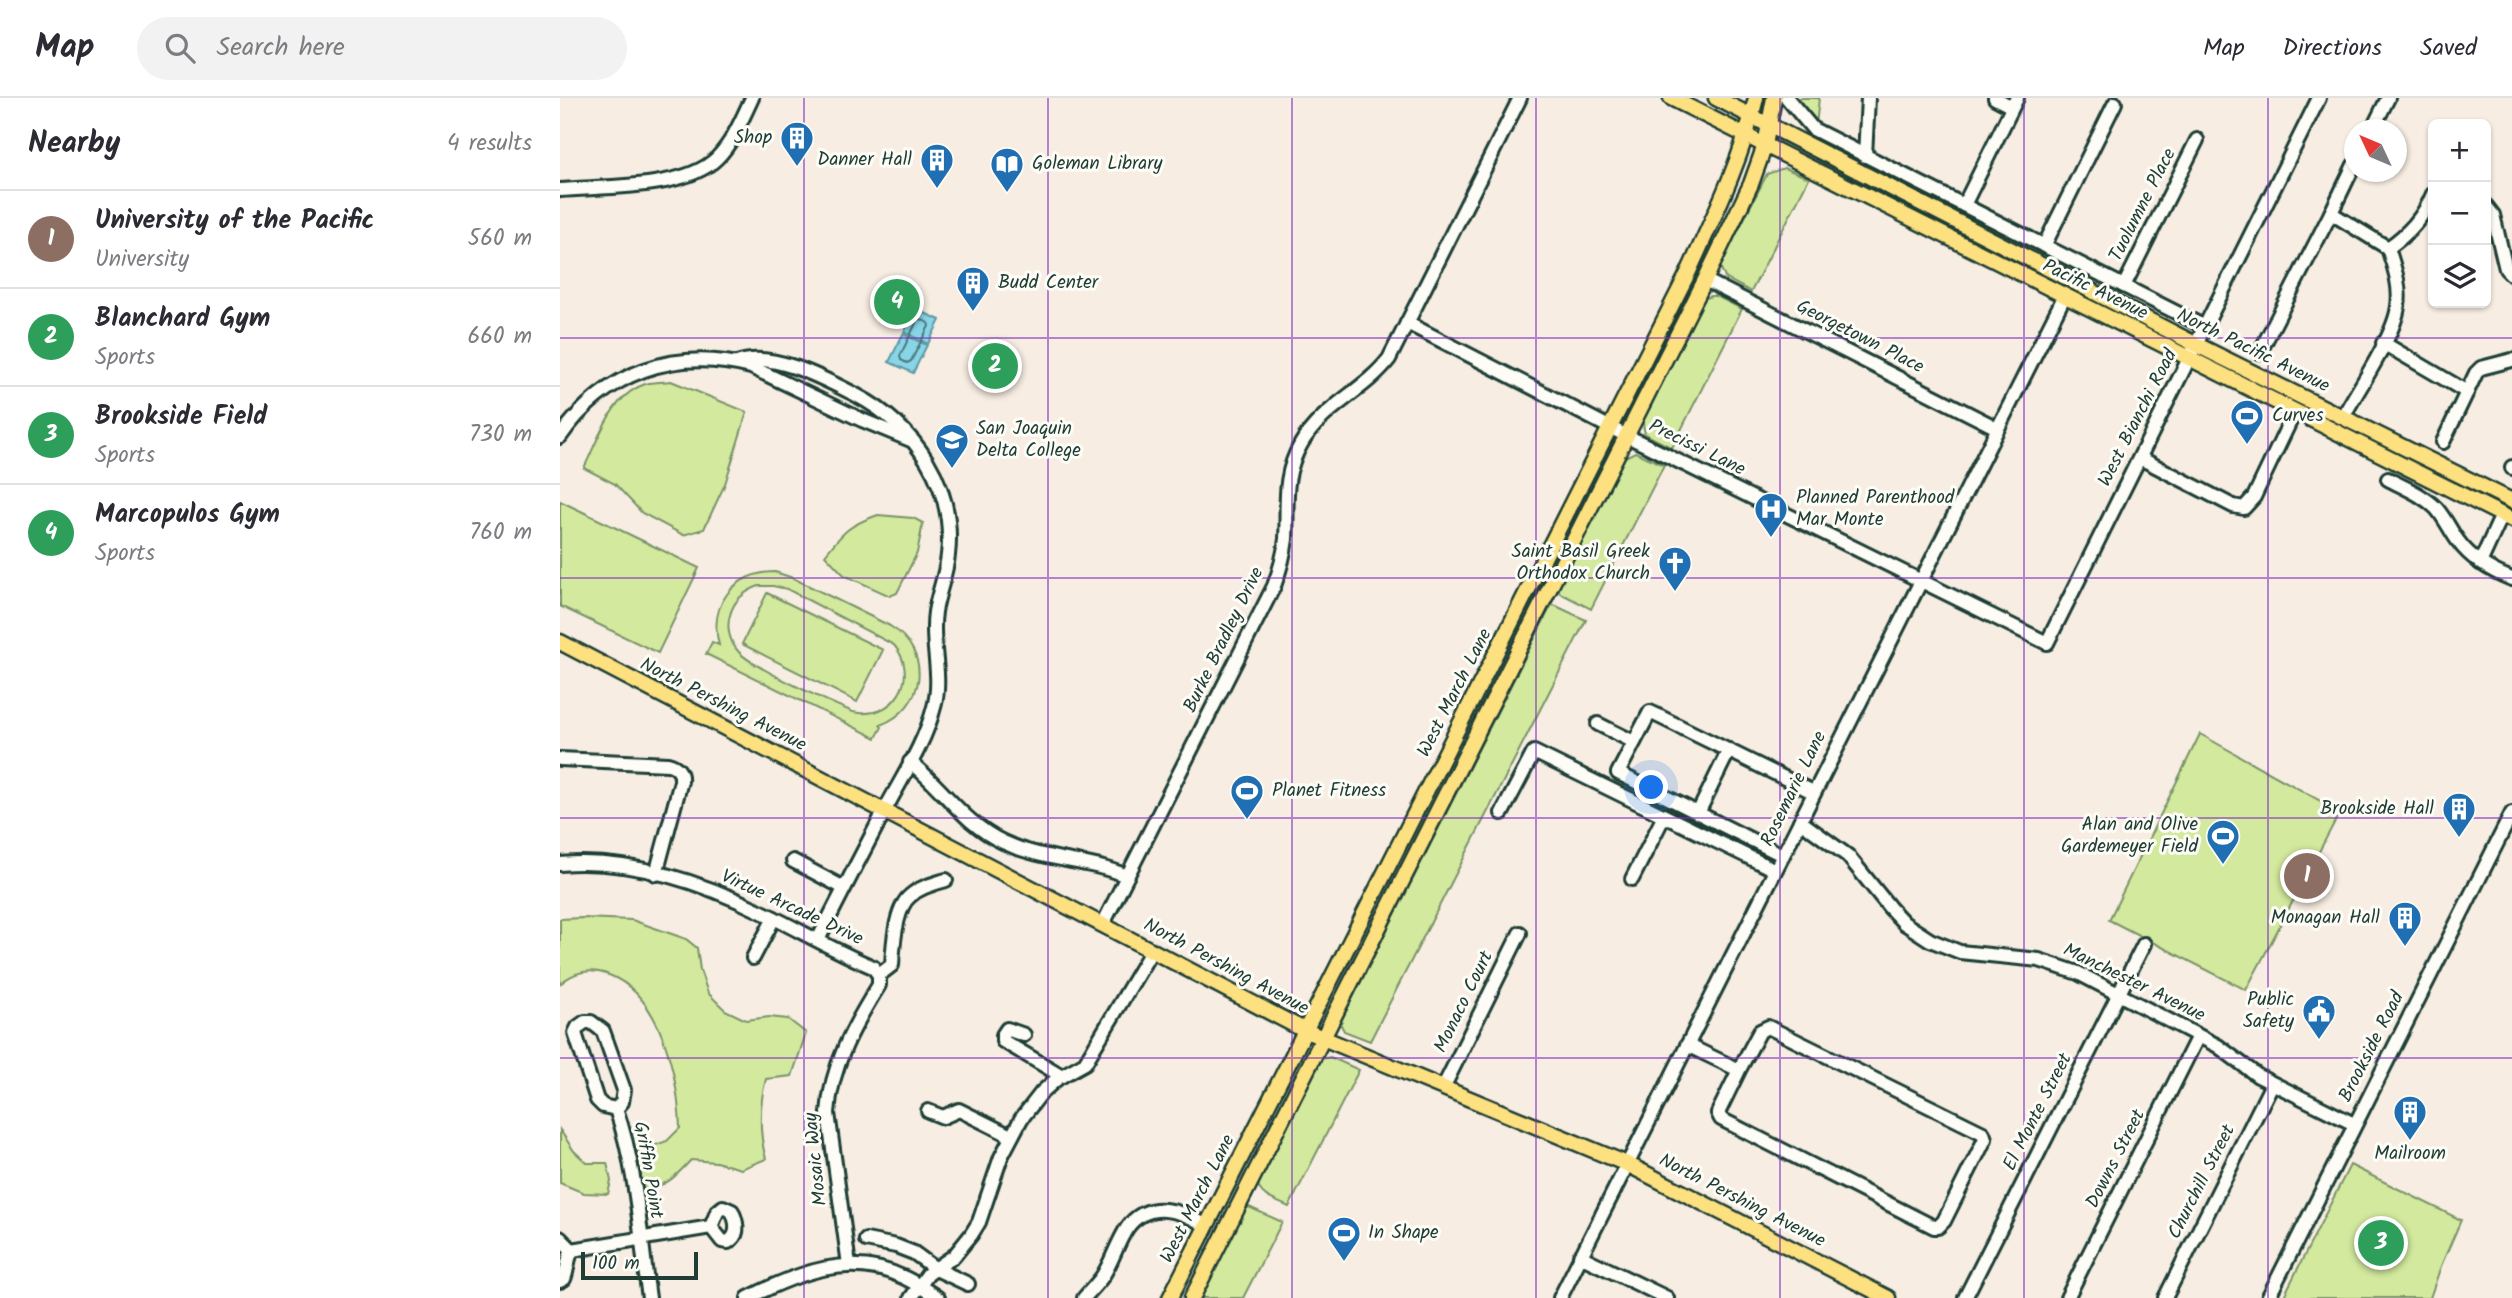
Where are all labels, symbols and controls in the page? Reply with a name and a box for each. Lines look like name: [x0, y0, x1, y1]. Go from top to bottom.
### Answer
search box: [137, 17, 627, 80]
text: Map: [35, 22, 95, 75]
text: Search here: [217, 27, 345, 69]
icon: search: [161, 29, 199, 67]
text: Map: [2203, 29, 2245, 68]
text: Directions: [2283, 29, 2382, 68]
text: Saved: [2420, 29, 2477, 68]
building icon: Shop: [778, 119, 816, 168]
north arrow: [2344, 119, 2407, 182]
map controls: [2428, 119, 2491, 308]
button: +: [2428, 119, 2491, 182]
text: Nearby: [28, 120, 120, 168]
place label: Shop: [734, 123, 772, 153]
text: 4 results: [447, 126, 532, 162]
building icon: Danner Hall: [918, 141, 956, 190]
street label: Tuolumne Place: [2101, 143, 2185, 267]
place label: Danner Hall: [817, 145, 912, 175]
library icon: Goleman Library: [988, 145, 1026, 194]
place label: Goleman Library: [1032, 149, 1164, 179]
button: −: [2428, 182, 2491, 245]
text: University of the Pacific: [95, 200, 374, 242]
text: 1: [48, 221, 54, 257]
text: 560 m: [468, 221, 532, 257]
text: University: [95, 242, 189, 278]
button: layers: [2428, 245, 2491, 308]
street label: Pacific Avenue: [2037, 251, 2153, 329]
building icon: Budd Center: [954, 264, 992, 313]
place label: Budd Center: [998, 268, 1100, 298]
pin: 4: [874, 276, 920, 328]
street label: Georgetown Place: [1791, 292, 1930, 382]
text: Blanchard Gym: [95, 298, 270, 340]
street label: North Pacific Avenue: [2171, 301, 2335, 401]
text: 2: [44, 319, 58, 355]
text: 660 m: [467, 319, 532, 355]
text: Sports: [95, 340, 155, 376]
pin: 2: [972, 340, 1018, 392]
street label: West Bianchi Road: [2090, 343, 2186, 492]
text: Brookside Field: [95, 396, 267, 438]
sports icon: Curves: [2228, 397, 2266, 446]
place label: Curves: [2272, 401, 2323, 431]
street label: Precissi Lane: [1643, 412, 1751, 485]
place label: San Joaquin Delta College: [976, 414, 1081, 466]
text: 3: [45, 417, 57, 453]
text: 730 m: [469, 417, 532, 453]
school or university icon: San Joaquin Delta College: [933, 421, 971, 470]
text: Sports: [95, 438, 155, 474]
place label: Planned Parenthood Mar Monte: [1796, 483, 1955, 535]
hospital icon: Planned Parenthood Mar Monte: [1752, 490, 1790, 539]
text: Marcopulos Gym: [95, 494, 280, 536]
text: 4: [45, 515, 57, 551]
text: 760 m: [470, 515, 532, 551]
text: Sports: [95, 536, 155, 572]
place label: Saint Basil Greek Orthodox Church: [1512, 537, 1650, 589]
church icon: Saint Basil Greek Orthodox Church: [1656, 544, 1694, 593]
street label: Burke Bradley Drive: [1176, 562, 1272, 718]
street label: West March Lane: [1410, 623, 1501, 763]
street label: North Pershing Avenue: [634, 650, 812, 760]
street label: Rosemarie Lane: [1753, 726, 1835, 852]
your location: [1634, 770, 1668, 804]
sports icon: Planet Fitness: [1228, 772, 1266, 821]
place label: Planet Fitness: [1272, 776, 1386, 806]
building icon: Brookside Hall: [2440, 790, 2478, 839]
place label: Brookside Hall: [2320, 794, 2434, 824]
place label: Alan and Olive Gardemeyer Field: [2061, 810, 2199, 862]
sports icon: Alan and Olive Gardemeyer Field: [2204, 817, 2242, 866]
pin: 1: [2284, 850, 2330, 902]
street label: Virtue Arcade Drive: [716, 862, 869, 954]
building icon: Monagan Hall: [2386, 899, 2424, 948]
place label: Monagan Hall: [2271, 903, 2380, 933]
street label: North Pershing Avenue: [1138, 911, 1314, 1024]
street label: Manchester Avenue: [2058, 936, 2211, 1031]
street label: Monaco Court: [1426, 945, 1502, 1058]
place label: Public Safety: [2243, 985, 2295, 1037]
street label: Brookside Road: [2331, 986, 2413, 1108]
public building icon: Public Safety: [2300, 992, 2338, 1041]
street label: El Monte Street: [1995, 1047, 2081, 1176]
building icon: Mailroom: [2391, 1093, 2429, 1142]
street label: Downs Street: [2078, 1104, 2154, 1214]
street label: Mosaic Way: [796, 1110, 836, 1207]
street label: Griffin Point: [625, 1119, 671, 1222]
street label: Churchill Street: [2160, 1119, 2244, 1245]
street label: West March Lane: [1153, 1129, 1244, 1269]
place label: Mailroom: [2374, 1139, 2446, 1169]
street label: North Pershing Avenue: [1653, 1146, 1831, 1256]
sports icon: In Shape: [1325, 1214, 1363, 1263]
pin: 3: [2358, 1217, 2404, 1269]
place label: In Shape: [1368, 1218, 1439, 1248]
scale bar: [581, 1249, 698, 1281]
text: 100 m: [592, 1249, 640, 1279]

